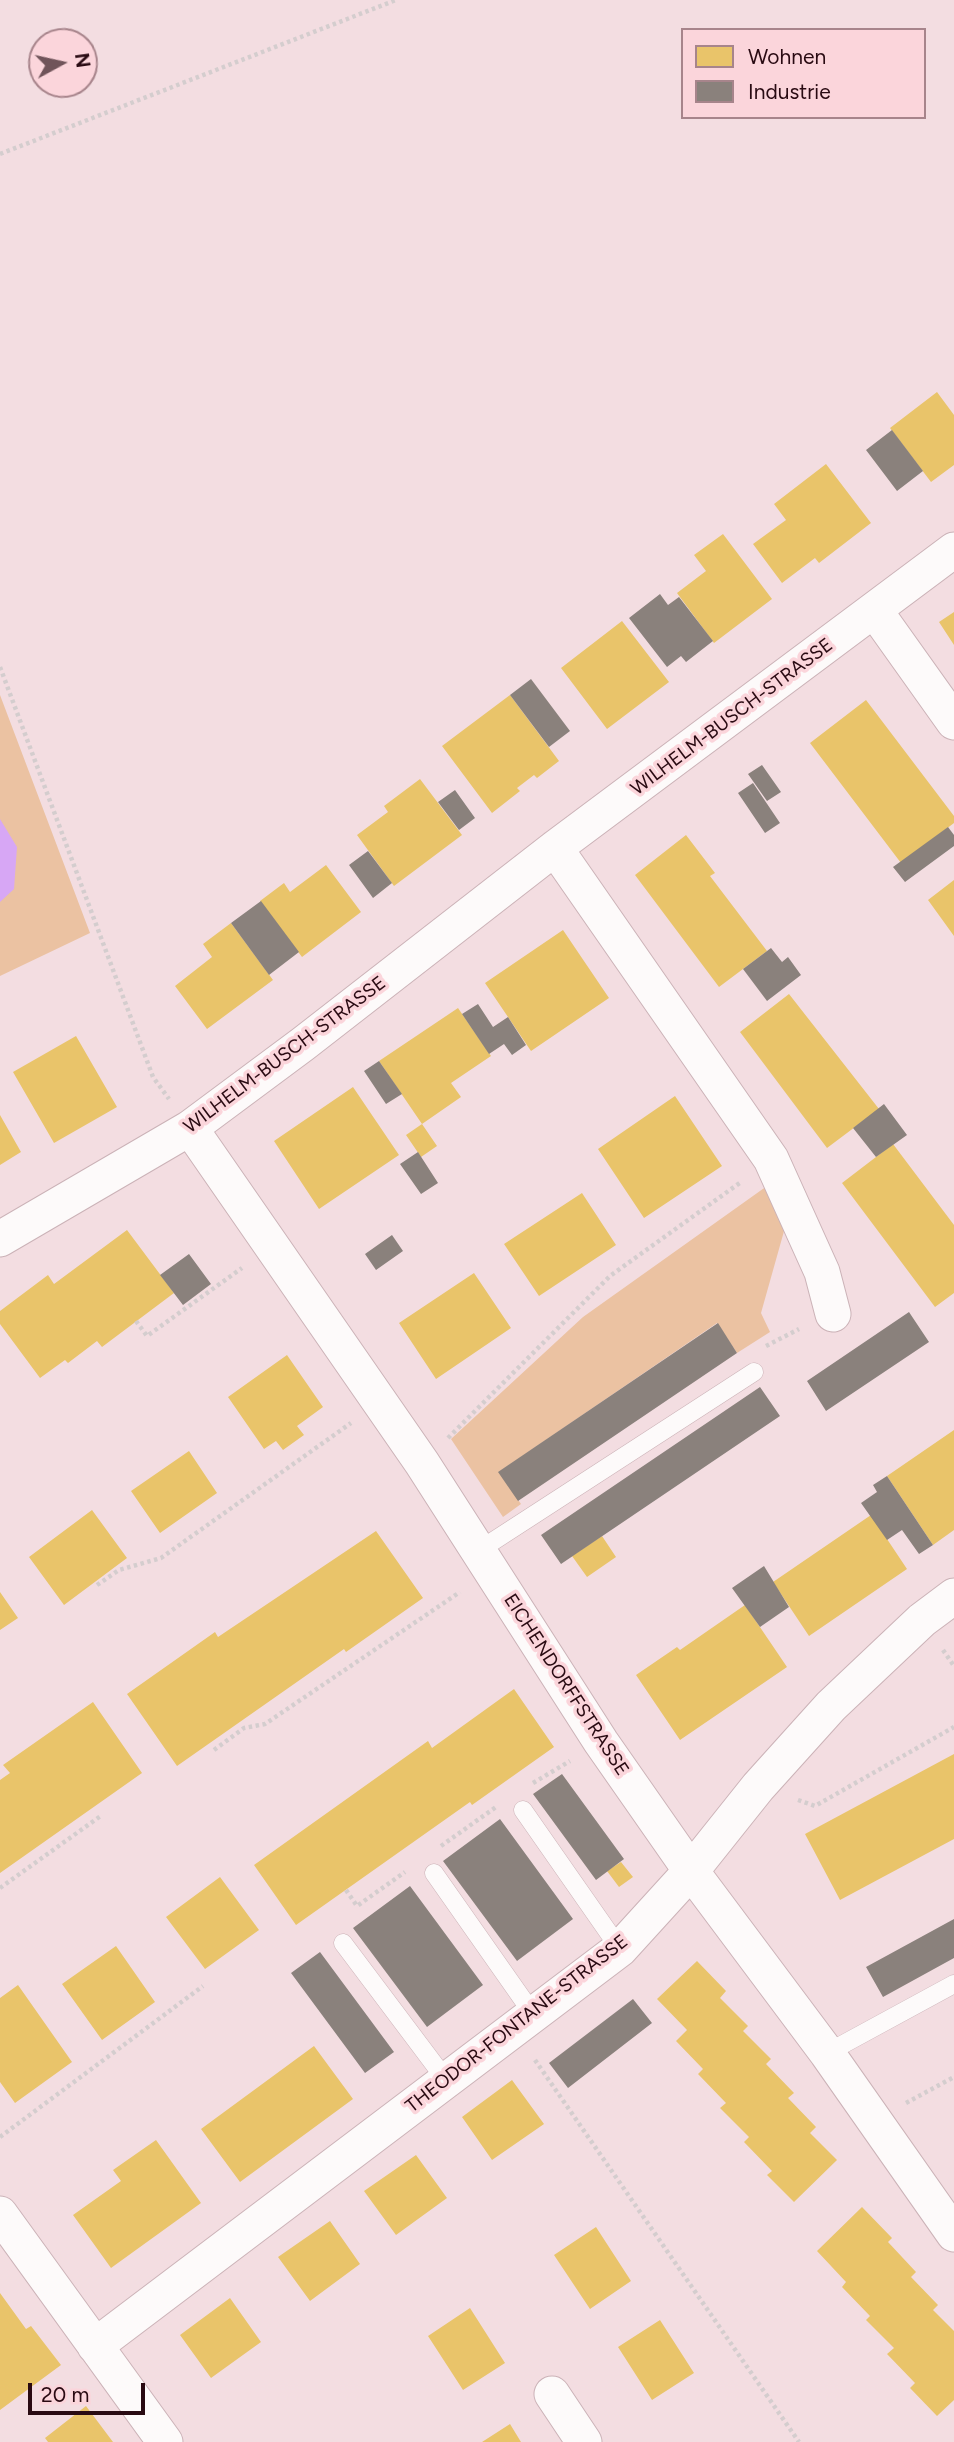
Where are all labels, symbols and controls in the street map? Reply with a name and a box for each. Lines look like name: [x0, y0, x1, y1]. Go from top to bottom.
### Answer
north arrow: [28, 28, 98, 98]
legend: [681, 28, 926, 119]
text: Wohnen: [748, 44, 826, 69]
text: N: [70, 51, 95, 69]
text: Industrie: [748, 79, 831, 104]
street label: WILHELM-BUSCH-STRASSE: [627, 634, 837, 800]
street label: WILHELM-BUSCH-STRASSE: [180, 972, 390, 1138]
street label: EICHENDORFFSTRASSE: [499, 1590, 633, 1780]
street label: THEODOR-FONTANE-STRASSE: [401, 1930, 633, 2118]
scale bar: [32, 2368, 149, 2412]
text: 20 m: [41, 2382, 89, 2407]

